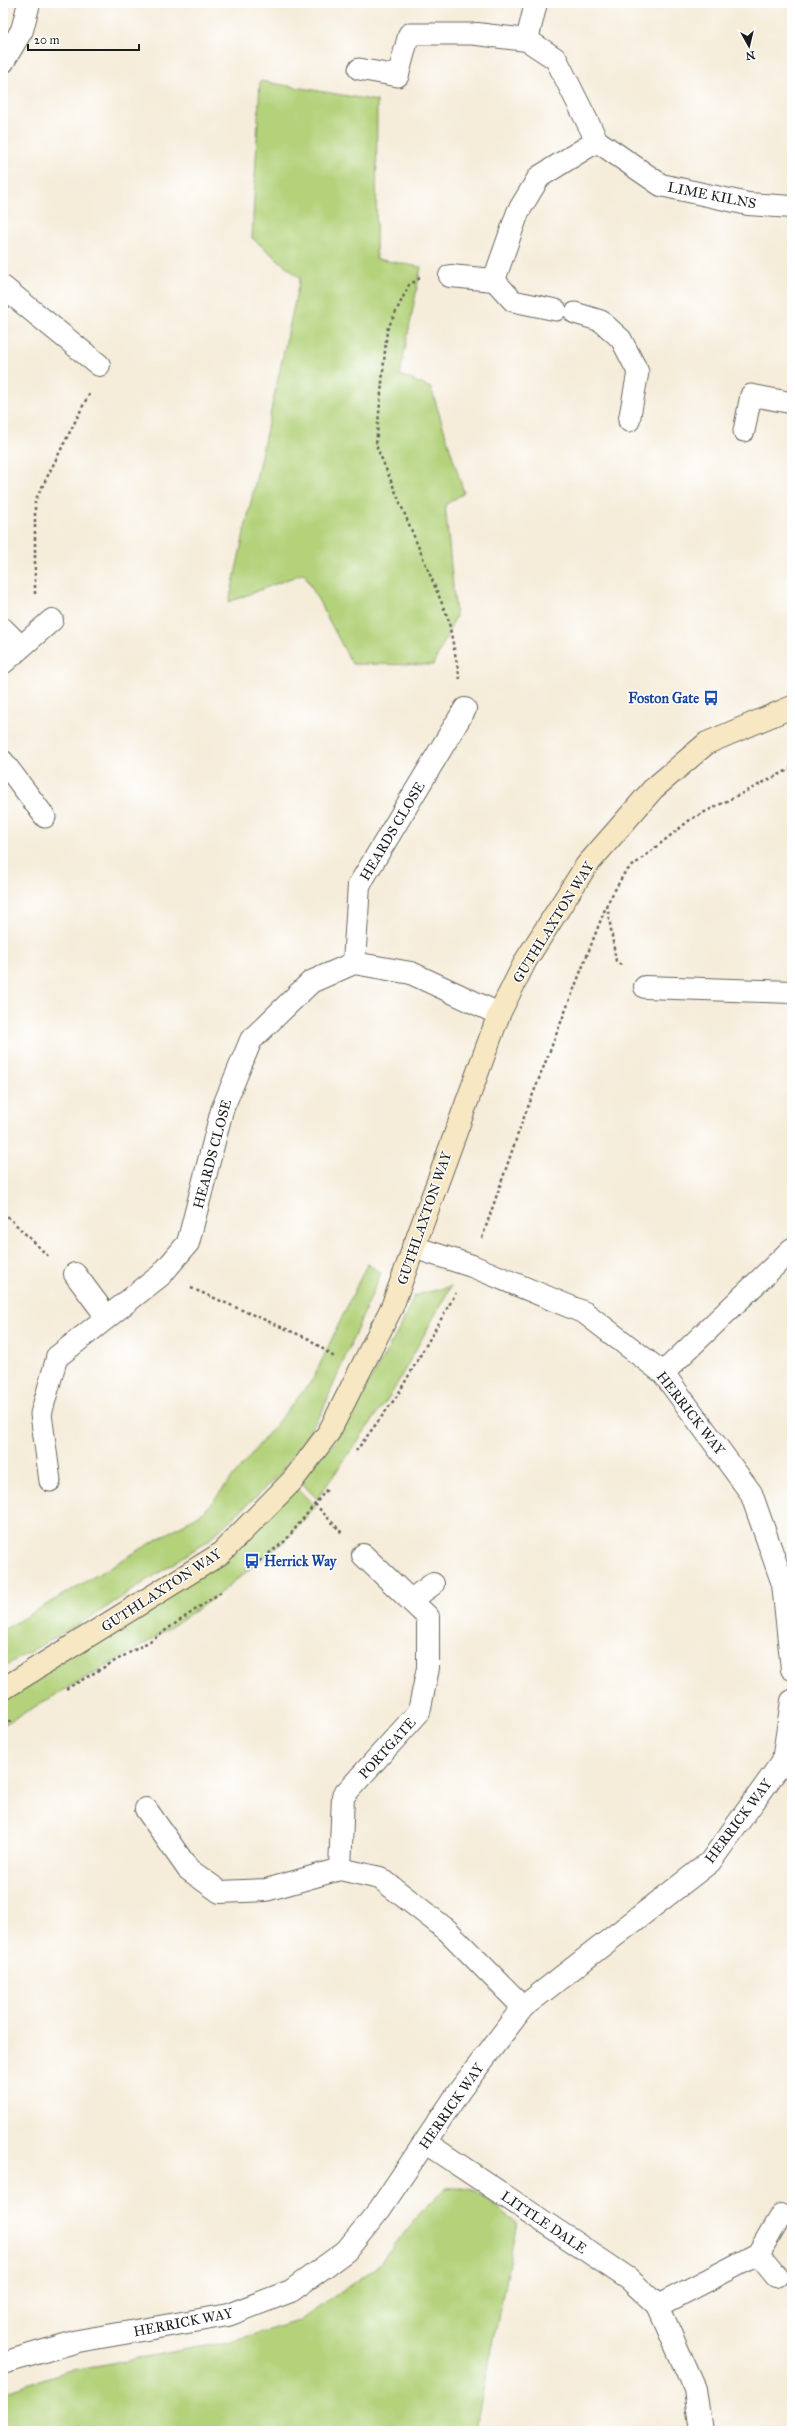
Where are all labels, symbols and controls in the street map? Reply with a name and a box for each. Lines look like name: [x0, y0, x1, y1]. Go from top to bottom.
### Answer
scale bar: [28, 26, 139, 52]
north arrow: [729, 26, 769, 66]
text: 20 m: [34, 33, 60, 47]
text: N: [744, 48, 756, 63]
street label: LIME KILNS: [666, 179, 758, 212]
bus stop icon: Foston Gate: [702, 689, 720, 707]
place label: Foston Gate: [628, 690, 699, 707]
street label: HEARDS CLOSE: [356, 779, 429, 884]
street label: GUTHLAXTON WAY: [509, 858, 598, 986]
street label: HEARDS CLOSE: [190, 1098, 235, 1211]
street label: GUTHLAXTON WAY: [394, 1148, 456, 1287]
street label: HERRICK WAY: [653, 1368, 729, 1459]
street label: GUTHLAXTON WAY: [98, 1545, 225, 1636]
bus stop icon: Herrick Way: [243, 1552, 261, 1570]
place label: Herrick Way: [264, 1553, 338, 1571]
street label: PORTGATE: [355, 1714, 419, 1783]
street label: HERRICK WAY: [701, 1775, 776, 1867]
street label: HERRICK WAY: [416, 2059, 488, 2152]
street label: LITTLE DALE: [498, 2187, 590, 2257]
street label: HERRICK WAY: [132, 2304, 235, 2340]

